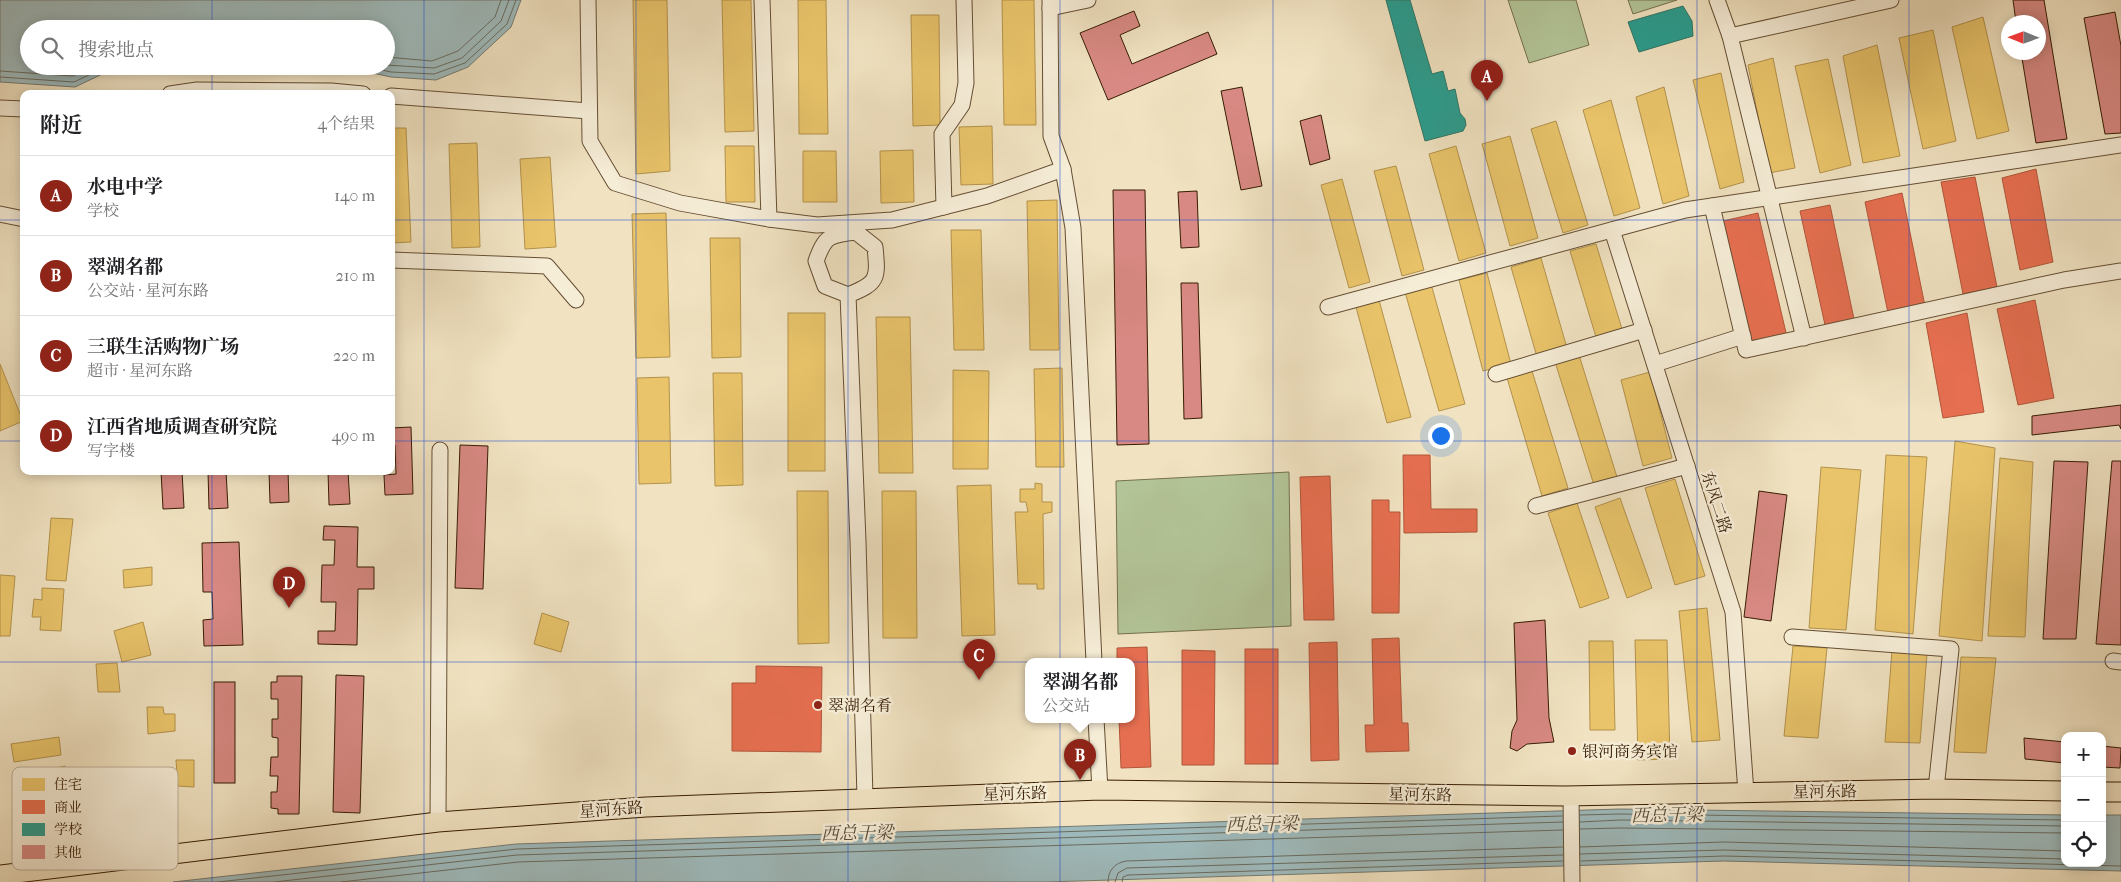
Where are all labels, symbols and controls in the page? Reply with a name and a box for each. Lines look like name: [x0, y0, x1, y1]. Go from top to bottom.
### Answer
north arrow: [2001, 15, 2046, 60]
search box: [20, 20, 395, 75]
icon: search: [38, 34, 66, 62]
text: 搜索地点: [78, 39, 154, 61]
pin: A: [1471, 60, 1503, 101]
text: 附近: [40, 113, 82, 137]
text: 4个结果: [318, 114, 375, 133]
text: 水电中学: [87, 176, 163, 198]
text: A: [51, 186, 61, 205]
text: 140 m: [334, 186, 375, 205]
text: 学校: [87, 201, 119, 220]
text: 翠湖名都: [87, 256, 163, 278]
text: B: [51, 266, 61, 285]
text: 210 m: [336, 266, 375, 285]
text: 公交站 · 星河东路: [87, 281, 209, 300]
text: 三联生活购物广场: [87, 336, 239, 358]
text: C: [51, 346, 61, 365]
text: 220 m: [333, 346, 375, 365]
text: 超市 · 星河东路: [87, 361, 193, 380]
text: 江西省地质调查研究院: [87, 416, 277, 438]
your location: [1428, 423, 1454, 449]
text: D: [50, 426, 62, 445]
text: 490 m: [332, 426, 375, 445]
text: 写字楼: [87, 441, 135, 460]
street label: 东风二路: [1698, 469, 1735, 536]
pin: D: [273, 567, 305, 608]
pin: C: [963, 639, 995, 680]
popup: [1025, 658, 1135, 723]
text: 翠湖名都: [1042, 671, 1118, 693]
place label: 翠湖名肴: [828, 696, 892, 715]
text: 公交站: [1042, 696, 1090, 715]
marker: 翠湖名肴: [812, 699, 824, 711]
map controls: [2061, 732, 2106, 867]
button: +: [2061, 732, 2106, 777]
pin: B: [1064, 739, 1096, 780]
place label: 银河商务宾馆: [1582, 742, 1678, 761]
marker: 银河商务宾馆: [1566, 745, 1578, 757]
legend: [12, 767, 178, 870]
text: 住宅: [54, 776, 82, 793]
button: −: [2061, 777, 2106, 822]
street label: 星河东路: [1793, 781, 1857, 802]
street label: 星河东路: [983, 783, 1047, 804]
street label: 星河东路: [1388, 784, 1452, 805]
street label: 星河东路: [578, 798, 644, 821]
text: 商业: [54, 799, 82, 816]
water label: 西总干梁: [1631, 804, 1705, 827]
water label: 西总干梁: [1226, 813, 1300, 836]
text: 学校: [54, 821, 82, 838]
water label: 西总干梁: [821, 822, 895, 845]
button: locate: [2061, 822, 2106, 867]
text: 其他: [54, 844, 82, 861]

